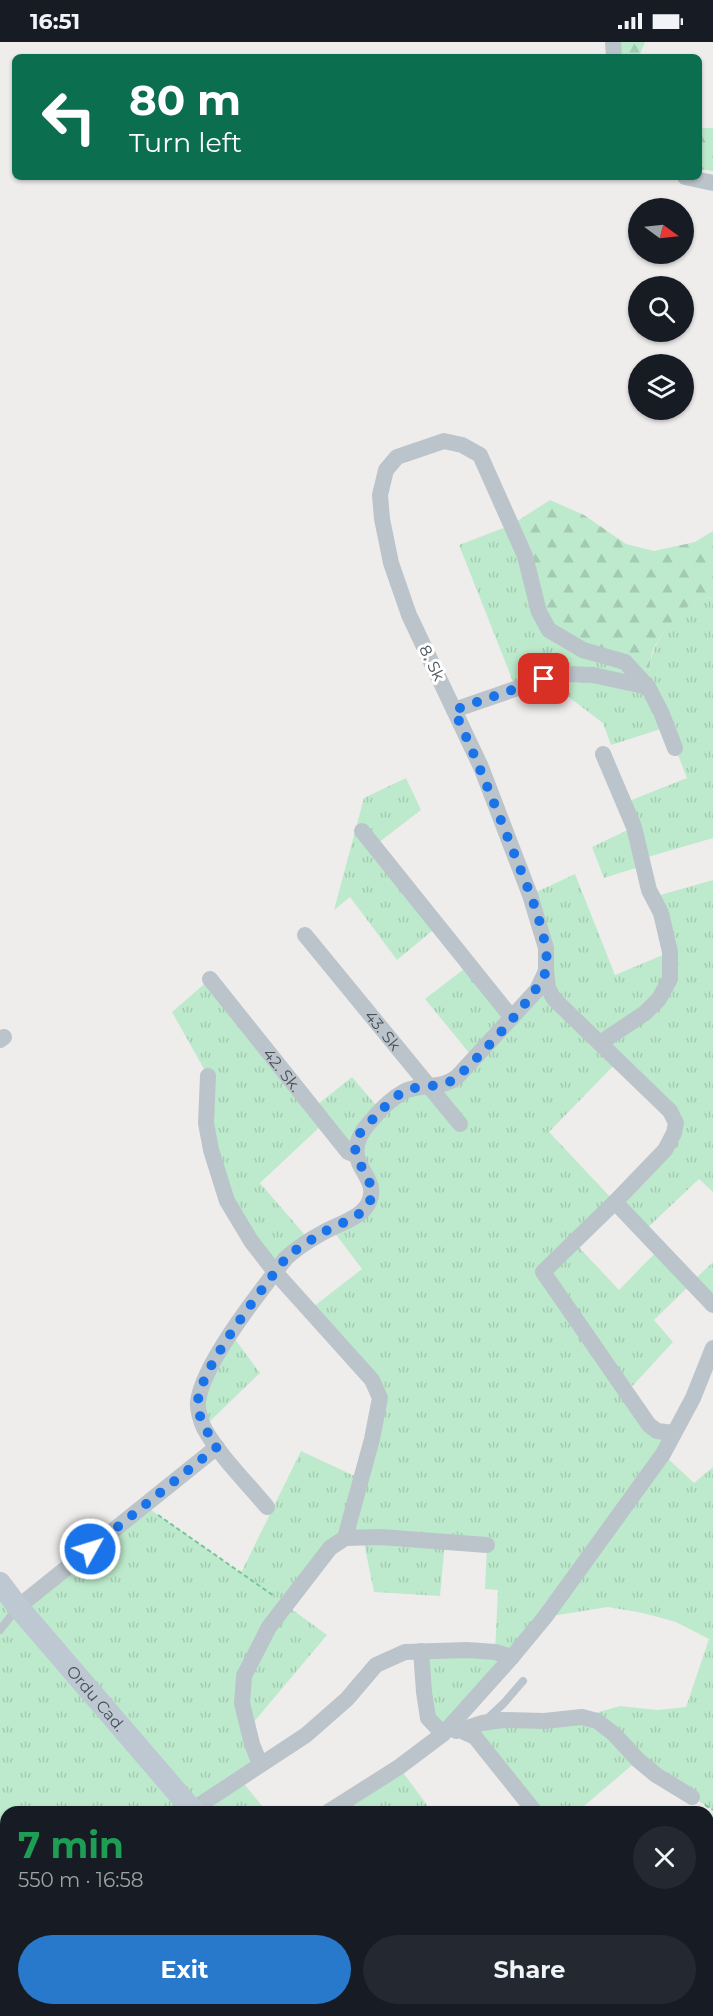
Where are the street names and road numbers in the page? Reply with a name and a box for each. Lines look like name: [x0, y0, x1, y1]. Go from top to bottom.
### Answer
street label: 8. Sk: [415, 642, 449, 684]
street label: 43. Sk: [361, 1006, 405, 1054]
street label: 42. Sk.: [259, 1044, 305, 1095]
street label: Ordu Cad.: [63, 1661, 130, 1735]

